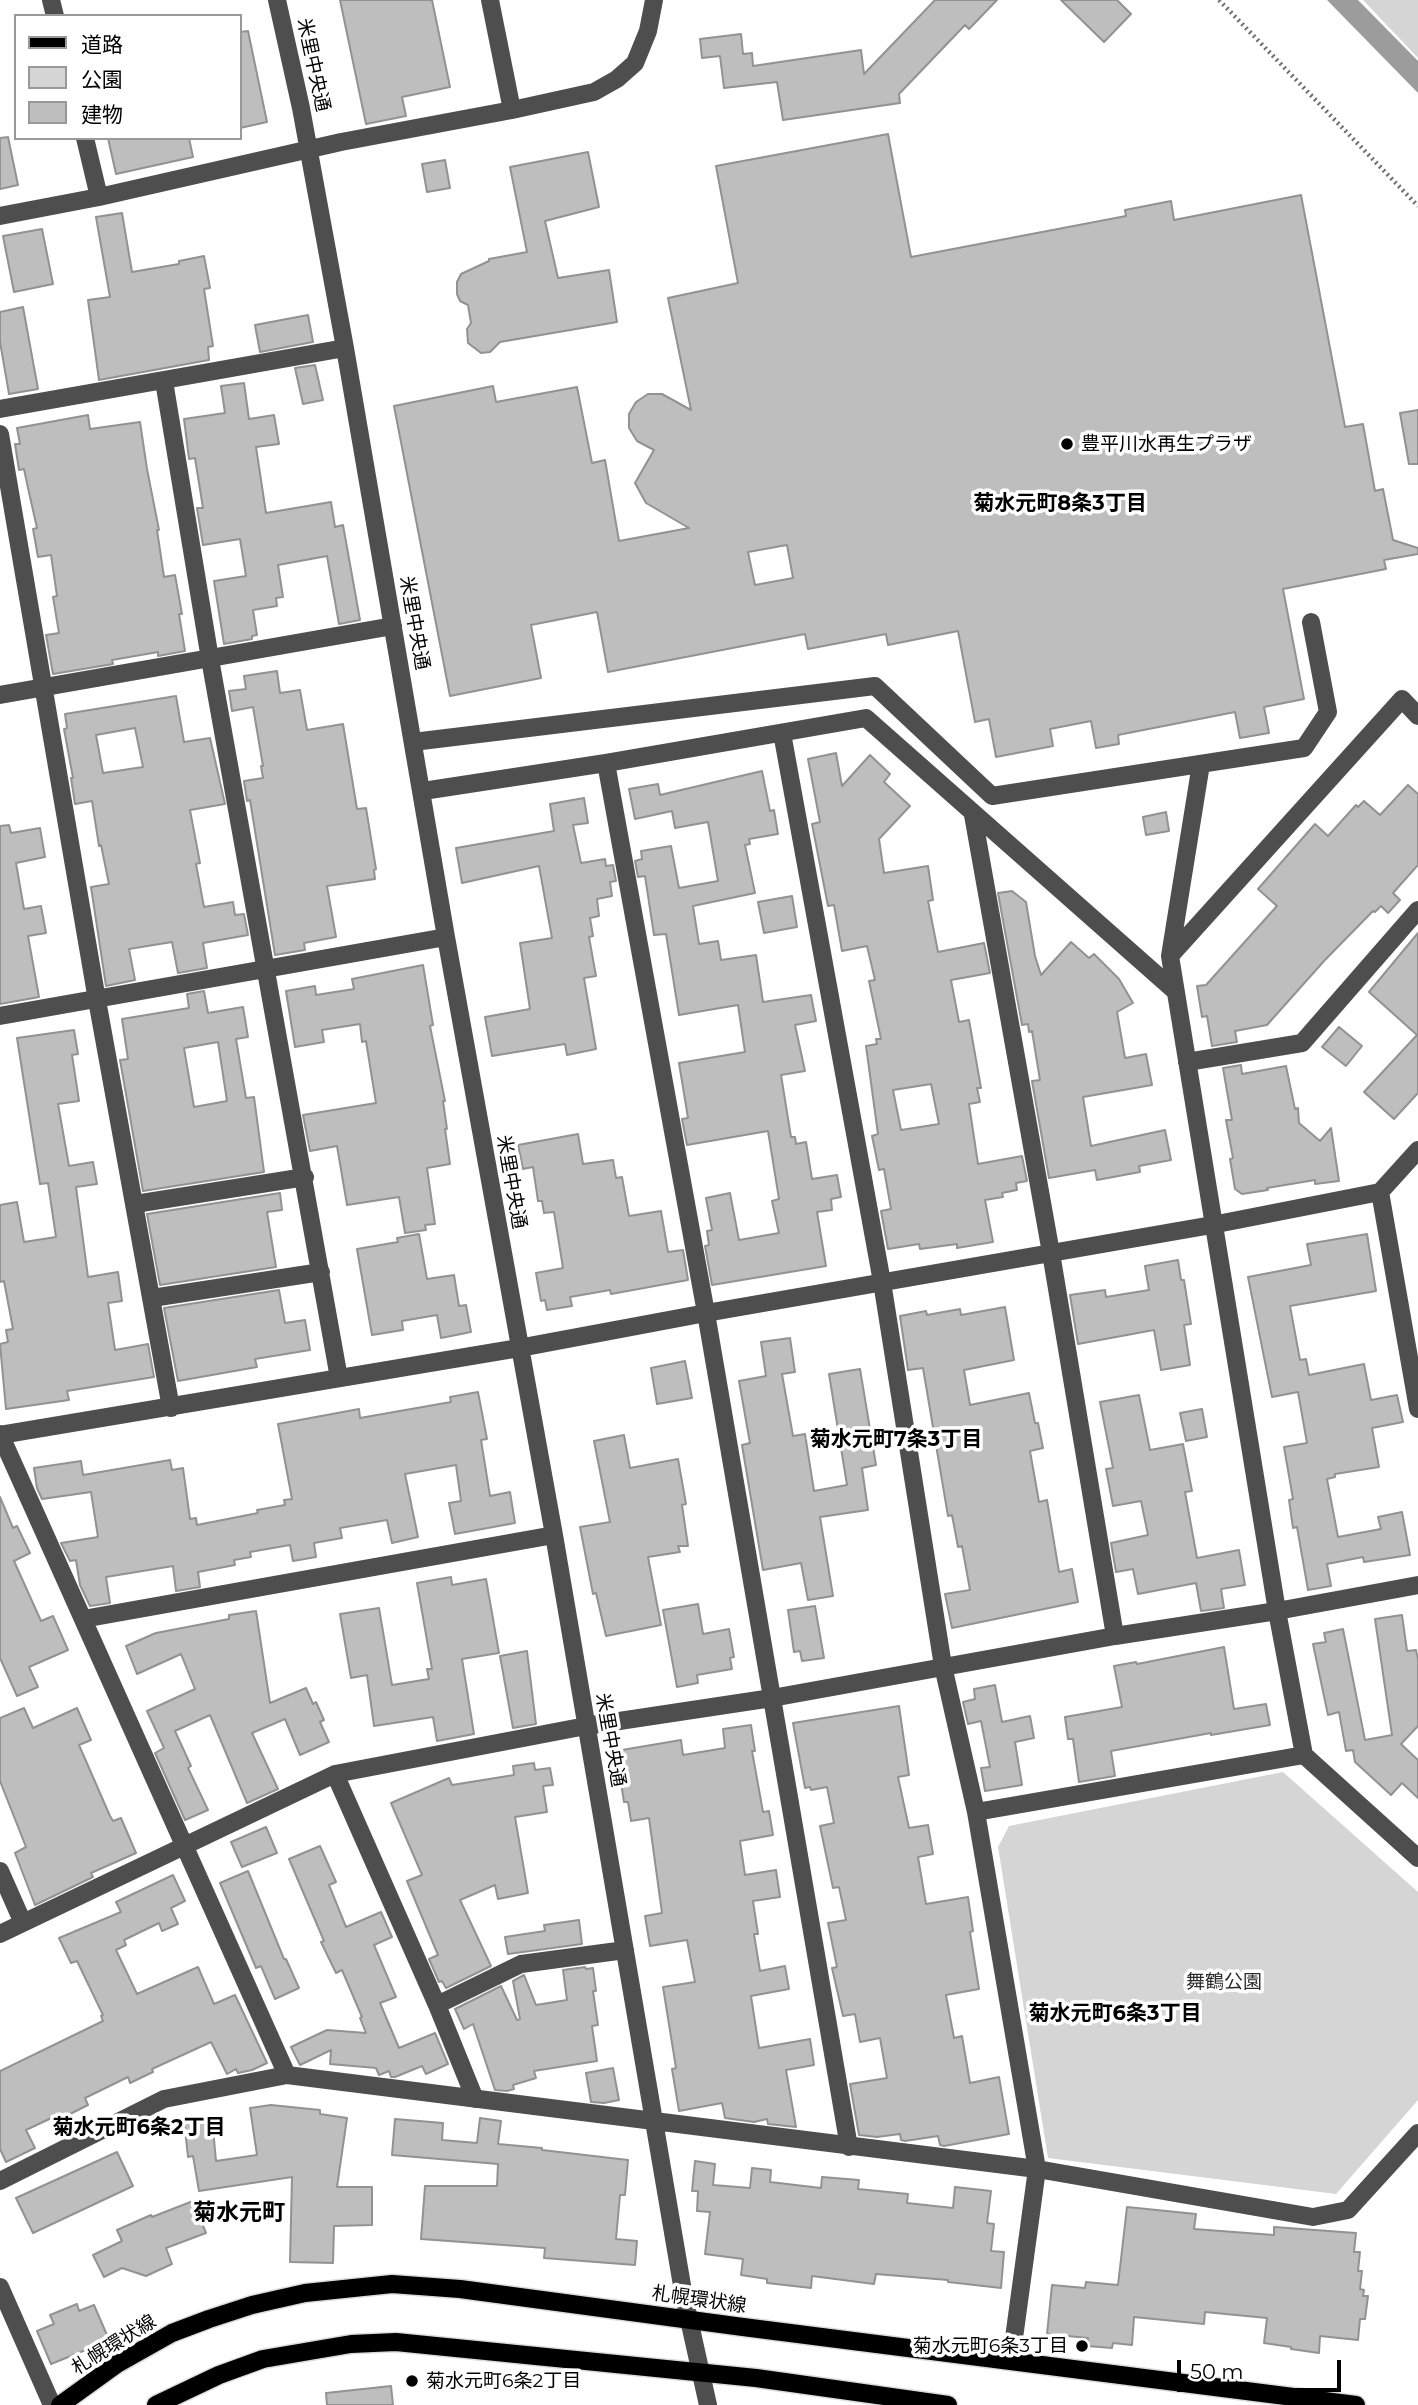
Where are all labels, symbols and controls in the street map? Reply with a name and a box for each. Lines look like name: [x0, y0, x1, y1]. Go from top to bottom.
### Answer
legend: [14, 14, 242, 140]
street label: 米里中央通: [292, 16, 334, 114]
text: 道路: [81, 32, 123, 57]
text: 公園: [81, 67, 123, 92]
text: 建物: [81, 102, 123, 127]
place label: 豊平川水再生プラザ: [1081, 433, 1252, 455]
marker: 豊平川水再生プラザ: [1059, 436, 1075, 452]
district label: 菊水元町8条3丁目: [973, 491, 1147, 517]
street label: 米里中央通: [395, 574, 433, 672]
street label: 米里中央通: [492, 1133, 530, 1231]
district label: 菊水元町7条3丁目: [810, 1427, 982, 1453]
street label: 米里中央通: [591, 1691, 629, 1789]
park label: 舞鶴公園: [1186, 1971, 1262, 1993]
district label: 菊水元町6条3丁目: [1029, 2001, 1201, 2027]
district label: 菊水元町6条2丁目: [53, 2115, 225, 2141]
district label: 菊水元町: [193, 2199, 285, 2227]
street label: 札幌環状線: [650, 2282, 748, 2318]
street label: 札幌環状線: [68, 2310, 160, 2380]
place label: 菊水元町6条3丁目: [913, 2335, 1068, 2357]
marker: 菊水元町6条3丁目: [1074, 2338, 1090, 2354]
scale bar: [1180, 2346, 1344, 2390]
text: 50 m: [1190, 2359, 1244, 2384]
place label: 菊水元町6条2丁目: [426, 2370, 581, 2392]
marker: 菊水元町6条2丁目: [404, 2373, 420, 2389]

